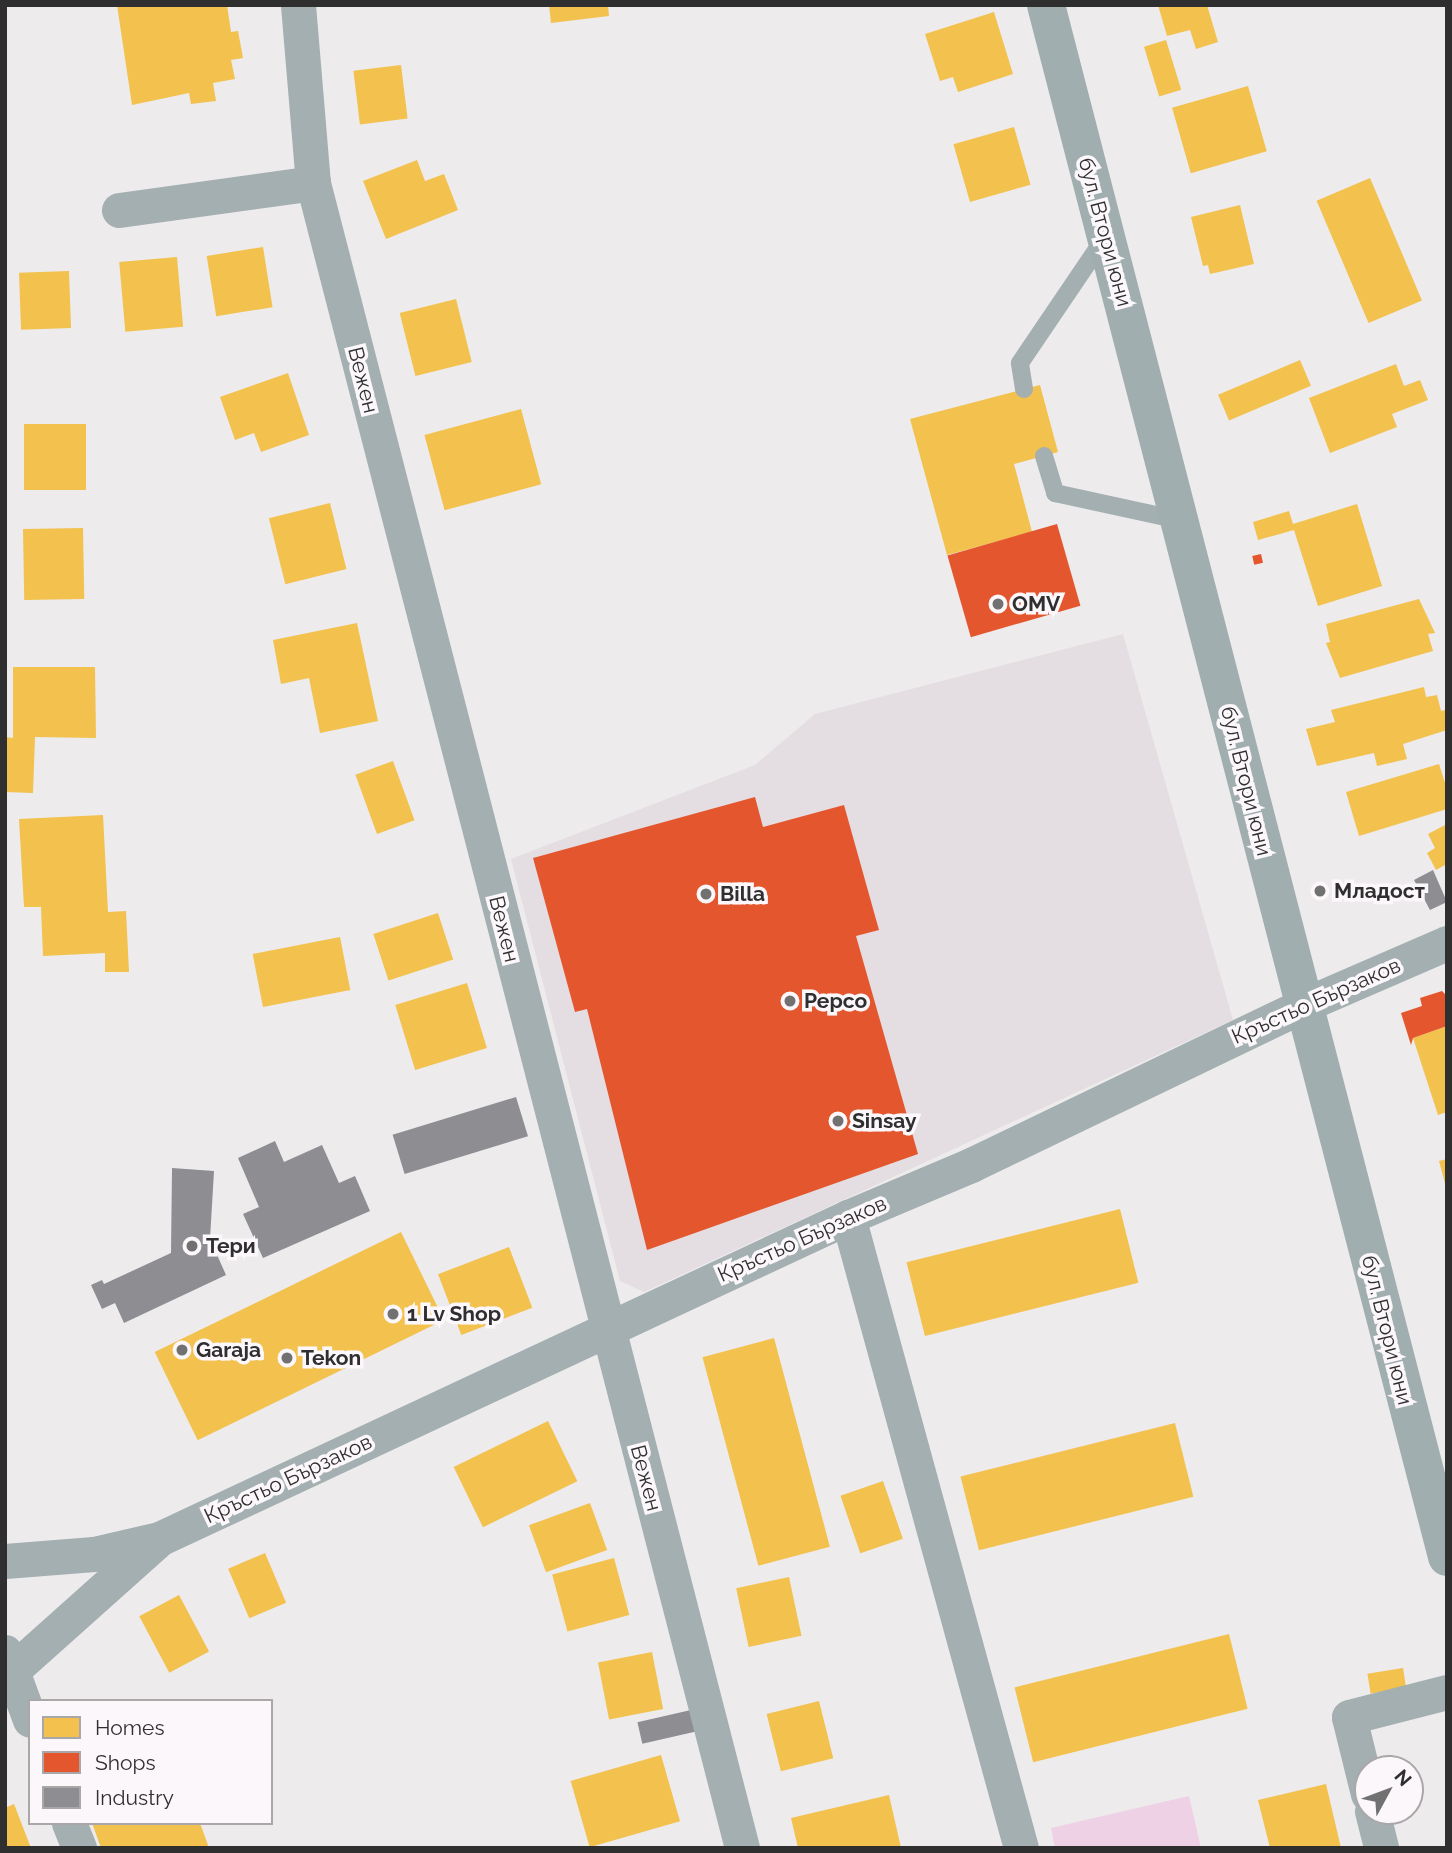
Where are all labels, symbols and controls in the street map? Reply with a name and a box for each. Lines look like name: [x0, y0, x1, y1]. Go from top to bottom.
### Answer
street label: бул. Втори юни: [1073, 155, 1137, 309]
street label: Вежен: [343, 344, 383, 416]
place label: OMV: [1012, 591, 1060, 617]
marker: OMV: [990, 596, 1006, 612]
street label: бул. Втори юни: [1215, 704, 1277, 858]
place label: Младост: [1334, 878, 1425, 904]
place label: Billa: [720, 881, 765, 907]
marker: Младост: [1312, 883, 1328, 899]
marker: Billa: [698, 886, 714, 902]
street label: Вежен: [484, 893, 524, 965]
street label: Кръстьо Бързаков: [1228, 952, 1404, 1050]
place label: Pepco: [804, 988, 867, 1014]
marker: Pepco: [782, 993, 798, 1009]
place label: Sinsay: [852, 1108, 916, 1134]
marker: Sinsay: [830, 1113, 846, 1129]
street label: Кръстьо Бързаков: [714, 1190, 890, 1288]
place label: Тери: [206, 1233, 256, 1259]
marker: Тери: [184, 1238, 200, 1254]
street label: бул. Втори юни: [1356, 1253, 1418, 1407]
place label: 1 Lv Shop: [407, 1301, 502, 1327]
marker: 1 Lv Shop: [385, 1306, 401, 1322]
place label: Garaja: [196, 1337, 261, 1363]
marker: Garaja: [174, 1342, 190, 1358]
place label: Tekon: [301, 1345, 361, 1371]
marker: Tekon: [279, 1350, 295, 1366]
street label: Кръстьо Бързаков: [200, 1429, 376, 1529]
street label: Вежен: [625, 1442, 667, 1514]
legend: [28, 1699, 273, 1825]
text: Homes: [95, 1715, 165, 1740]
text: Shops: [95, 1750, 156, 1775]
north arrow: [1354, 1755, 1424, 1825]
text: N: [1390, 1765, 1416, 1790]
text: Industry: [95, 1785, 174, 1810]

